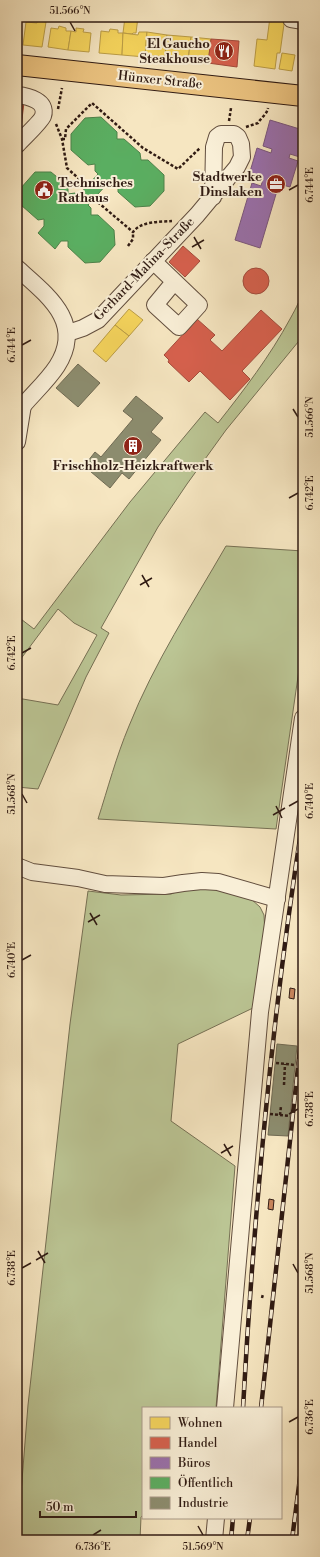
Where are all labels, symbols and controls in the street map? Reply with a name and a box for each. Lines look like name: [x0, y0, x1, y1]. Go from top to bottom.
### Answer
text: 51.566°N: [50, 5, 91, 17]
place label: El Gaucho Steakhouse: [140, 36, 210, 67]
restaurant icon: El Gaucho Steakhouse: [213, 40, 235, 62]
street label: Hünxer Straße: [117, 68, 203, 92]
text: 6.744°E: [304, 167, 316, 203]
place label: Stadtwerke Dinslaken: [193, 169, 262, 200]
office icon: Stadtwerke Dinslaken: [265, 173, 287, 195]
place label: Technisches Rathaus: [58, 175, 133, 206]
public building icon: Technisches Rathaus: [33, 179, 55, 201]
street label: Gerhard-Malina-Straße: [90, 214, 198, 324]
text: 6.744°E: [6, 327, 18, 363]
text: 51.566°N: [304, 396, 316, 437]
building icon: Frischholz-Heizkraftwerk: [122, 435, 144, 457]
place label: Frischholz-Heizkraftwerk: [53, 458, 214, 474]
text: 6.742°E: [304, 475, 316, 511]
text: 6.742°E: [6, 635, 18, 671]
text: 51.568°N: [6, 773, 18, 815]
text: 6.740°E: [304, 783, 316, 819]
text: 6.740°E: [6, 942, 18, 978]
text: 6.738°E: [304, 1091, 316, 1127]
text: 6.738°E: [6, 1250, 18, 1286]
text: 51.568°N: [304, 1252, 316, 1294]
text: 6.736°E: [304, 1399, 316, 1435]
legend: [142, 1407, 282, 1519]
text: Wohnen: [177, 1416, 222, 1431]
text: Handel: [178, 1436, 218, 1451]
text: Büros: [177, 1456, 210, 1471]
text: Öffentlich: [178, 1474, 233, 1491]
scale bar: [40, 1493, 136, 1519]
text: Industrie: [178, 1496, 228, 1511]
text: 50 m: [46, 1500, 74, 1515]
text: 6.736°E: [75, 1541, 111, 1553]
text: 51.569°N: [183, 1541, 224, 1553]

